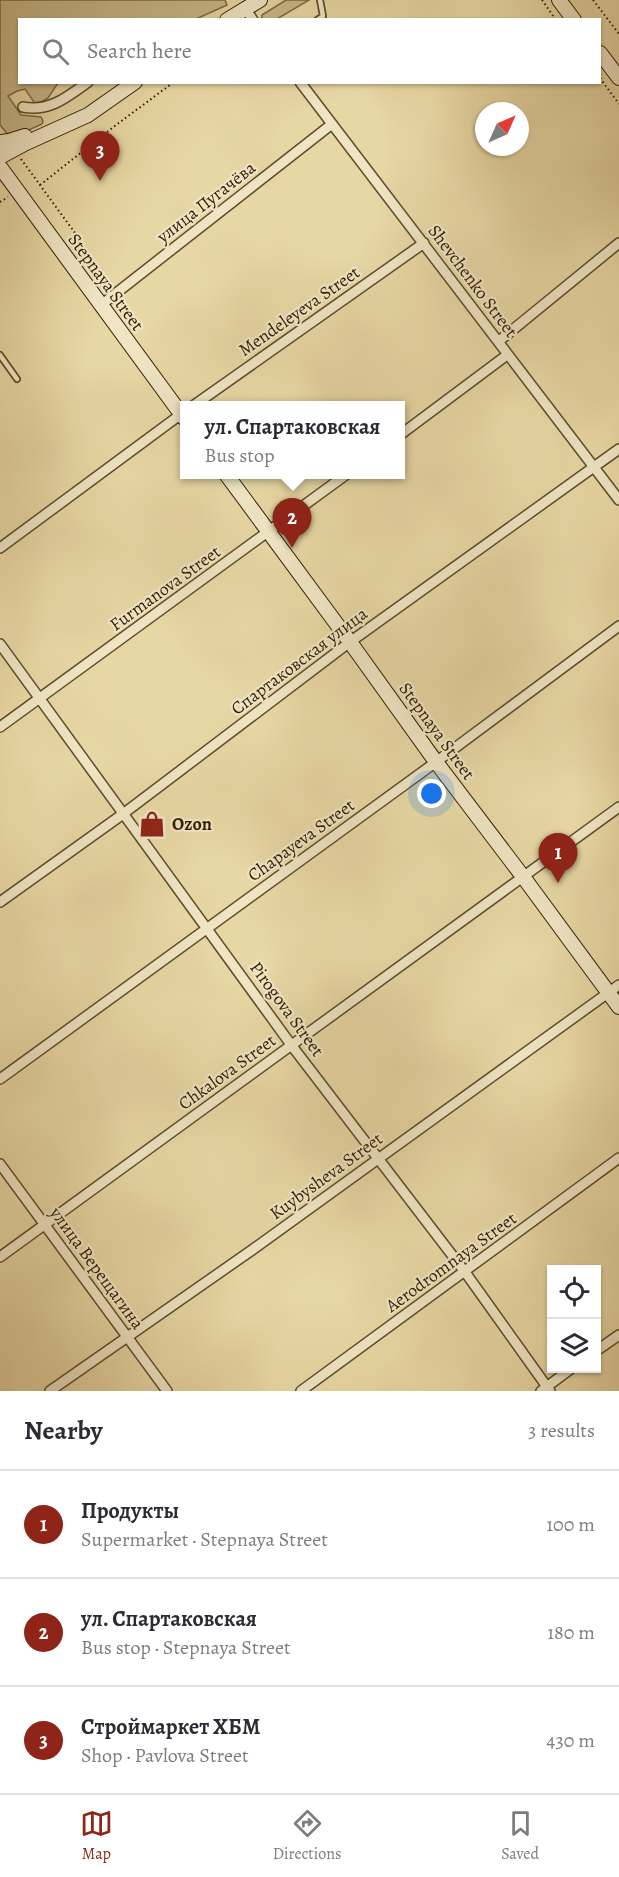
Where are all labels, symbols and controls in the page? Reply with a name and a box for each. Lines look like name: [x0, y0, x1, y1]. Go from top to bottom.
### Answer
search box: [18, 18, 601, 84]
icon: search: [39, 35, 72, 68]
text: Search here: [87, 36, 192, 66]
north arrow: [475, 102, 529, 156]
pin: 3: [80, 132, 120, 181]
street label: улица Пугачёва: [151, 155, 261, 249]
street label: Shevchenko Street: [423, 220, 523, 342]
street label: Stepnaya Street: [63, 228, 150, 336]
street label: Mendeleyeva Street: [234, 260, 364, 362]
popup: [180, 401, 405, 479]
text: ул. Спартаковская: [205, 412, 380, 442]
text: Bus stop: [205, 442, 274, 469]
pin: 2: [272, 498, 312, 548]
street label: Furmanova Street: [105, 540, 225, 636]
street label: Спартаковская улица: [226, 601, 373, 720]
street label: Stepnaya Street: [394, 677, 481, 785]
your location: [417, 779, 446, 808]
street label: Chapayeva Street: [243, 793, 359, 887]
shop icon: Ozon: [137, 809, 167, 839]
place label: Ozon: [172, 812, 212, 836]
pin: 1: [538, 834, 578, 883]
street label: Pirogova Street: [244, 957, 330, 1061]
street label: Chkalova Street: [173, 1029, 281, 1115]
street label: Kuybysheva Street: [265, 1127, 387, 1225]
street label: улица Верещагина: [44, 1201, 150, 1335]
street label: Aerodromnaya Street: [380, 1206, 521, 1318]
map controls: [547, 1265, 601, 1373]
button: locate: [547, 1265, 601, 1319]
button: layers: [547, 1319, 601, 1373]
text: Nearby: [24, 1413, 103, 1448]
text: 3 results: [528, 1417, 595, 1444]
text: Продукты: [81, 1496, 179, 1526]
text: 1: [40, 1511, 47, 1538]
text: 100 m: [546, 1511, 595, 1538]
text: Supermarket · Stepnaya Street: [81, 1526, 328, 1553]
text: ул. Спартаковская: [81, 1604, 257, 1634]
text: 2: [39, 1619, 48, 1646]
text: 180 m: [547, 1619, 595, 1646]
text: Bus stop · Stepnaya Street: [81, 1634, 290, 1661]
text: Строймаркет ХБМ: [81, 1712, 260, 1742]
text: 3: [39, 1727, 48, 1754]
text: 430 m: [546, 1727, 595, 1754]
text: Shop · Pavlova Street: [81, 1742, 249, 1769]
tab: Map: [80, 1807, 113, 1865]
tab: Directions: [273, 1807, 341, 1865]
tab: Saved: [501, 1807, 539, 1865]

